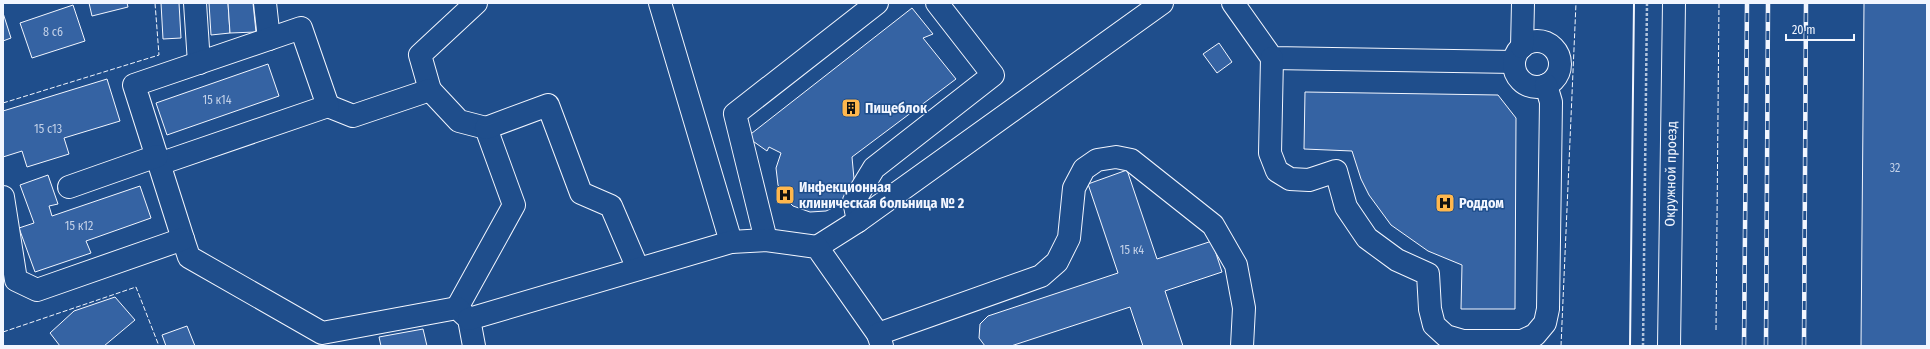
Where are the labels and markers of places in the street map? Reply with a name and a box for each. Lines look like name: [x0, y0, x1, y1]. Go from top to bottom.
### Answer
building icon: Пищеблок: [840, 97, 862, 119]
place label: Пищеблок: [865, 100, 928, 117]
place label: Инфекционная клиническая больница № 2: [799, 179, 965, 212]
hospital icon: Инфекционная клиническая больница № 2: [774, 184, 796, 206]
hospital icon: Роддом: [1434, 192, 1456, 214]
place label: Роддом: [1459, 195, 1504, 212]

